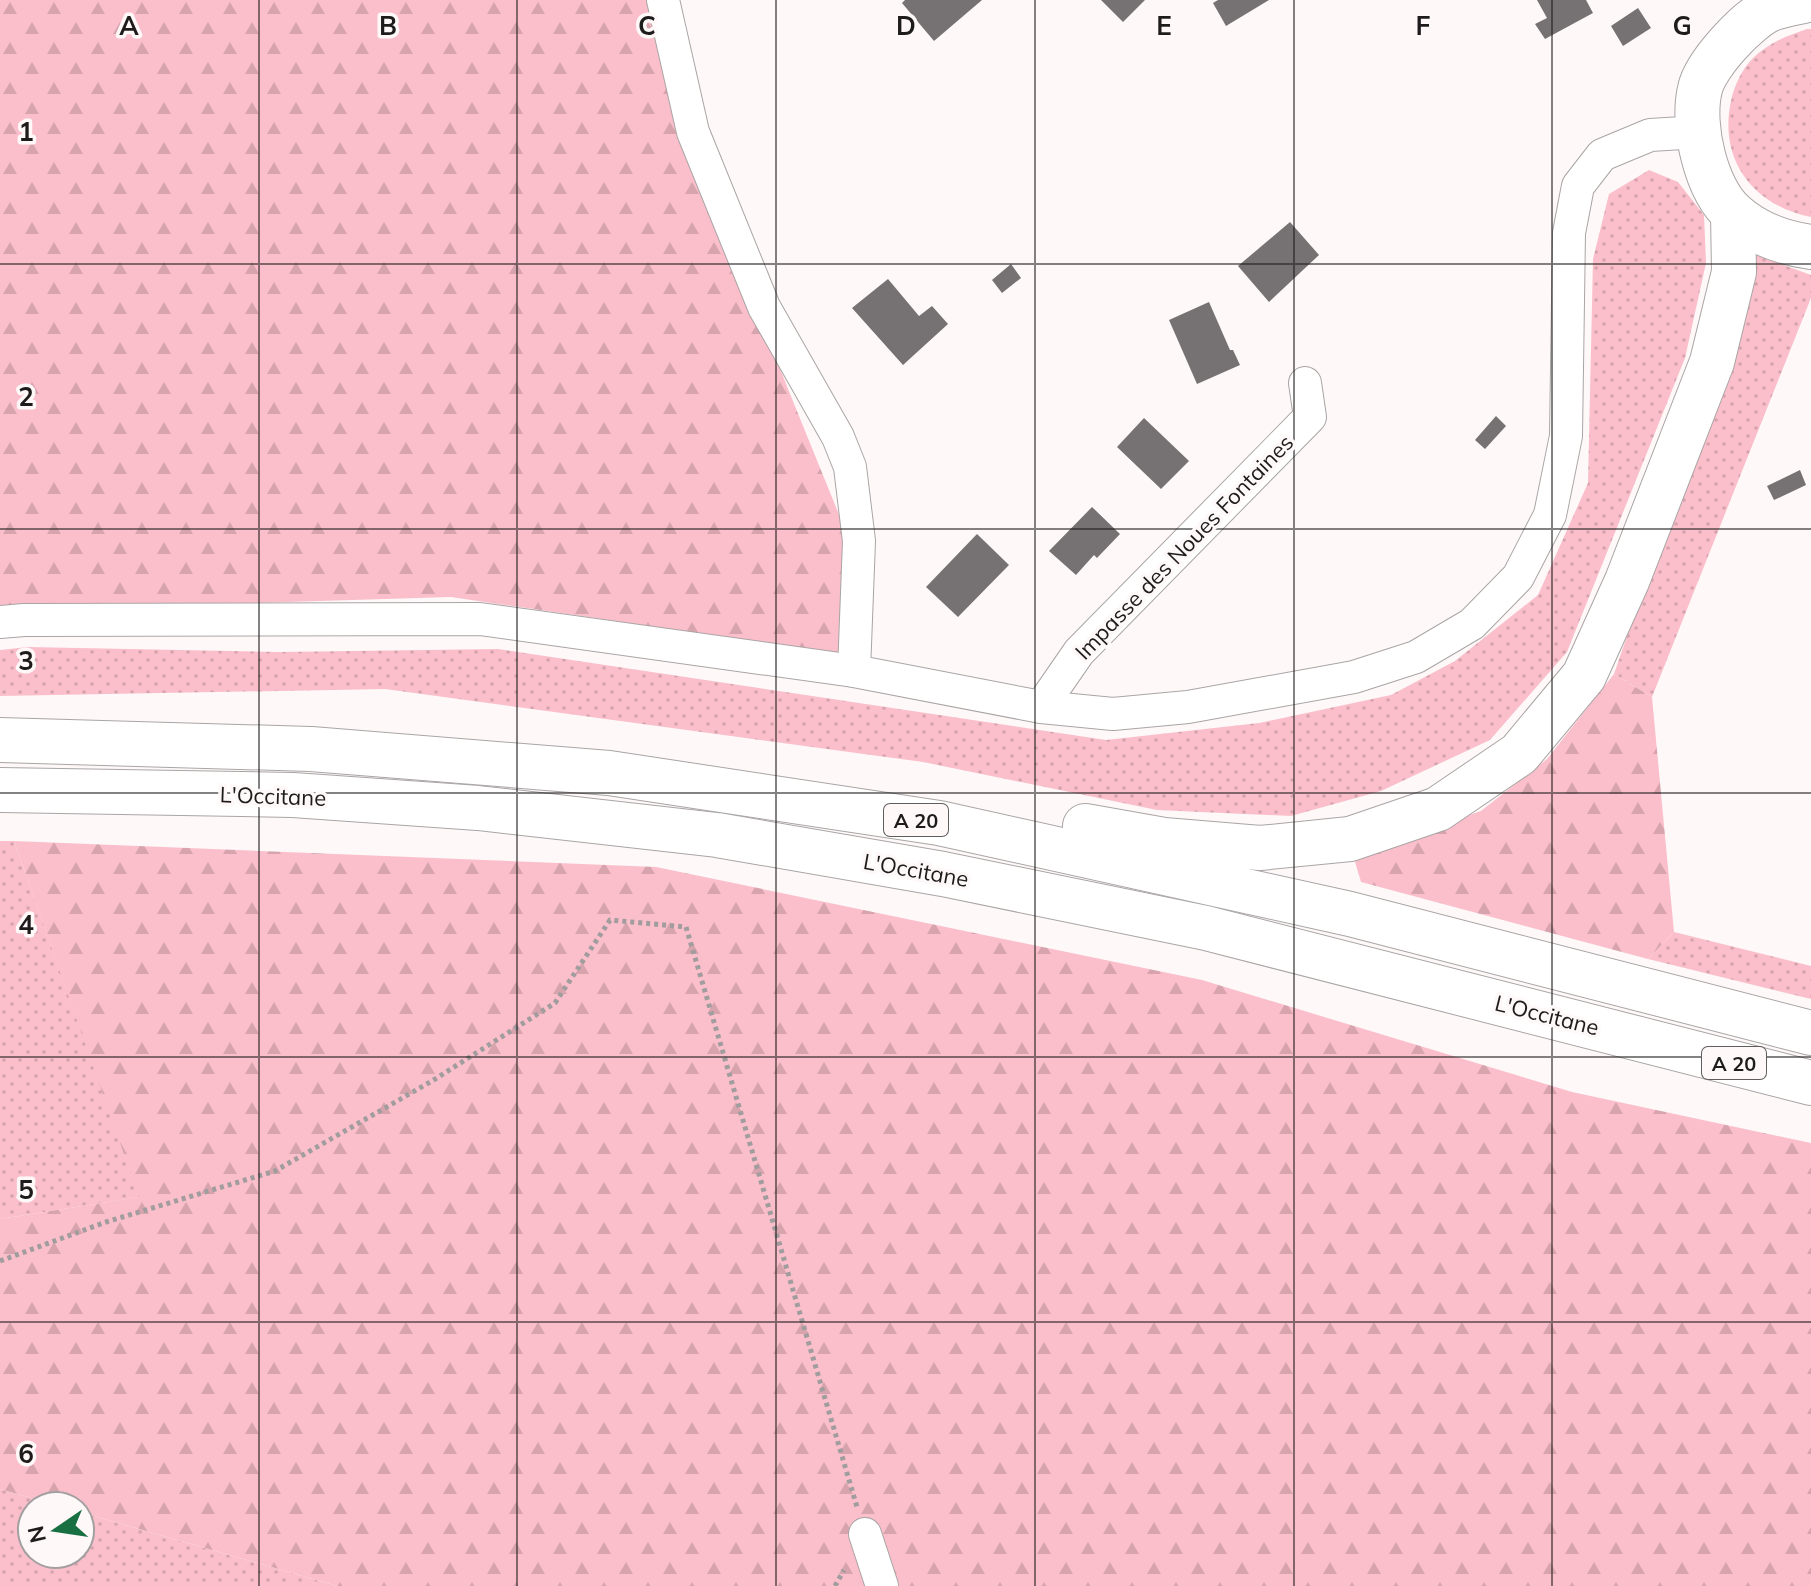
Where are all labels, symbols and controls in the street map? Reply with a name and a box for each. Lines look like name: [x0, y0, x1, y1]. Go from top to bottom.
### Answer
text: A: [119, 9, 139, 42]
text: B: [379, 9, 397, 42]
text: C: [638, 9, 656, 42]
text: D: [896, 9, 916, 42]
text: E: [1156, 9, 1172, 42]
text: F: [1416, 9, 1431, 42]
text: G: [1672, 9, 1692, 42]
text: 1: [18, 115, 34, 148]
text: 2: [18, 380, 34, 413]
street label: Impasse des Noues Fontaines: [1069, 429, 1299, 665]
text: 3: [18, 644, 34, 677]
street label: L'Occitane: [219, 780, 327, 812]
road number: A 20: [884, 804, 948, 836]
street label: L'Occitane: [861, 847, 971, 893]
text: 4: [18, 908, 34, 941]
street label: L'Occitane: [1492, 989, 1602, 1041]
road number: A 20: [1702, 1047, 1766, 1079]
text: 5: [18, 1173, 34, 1206]
text: 6: [18, 1437, 34, 1470]
north arrow: [16, 1490, 96, 1570]
text: N: [21, 1523, 52, 1546]

